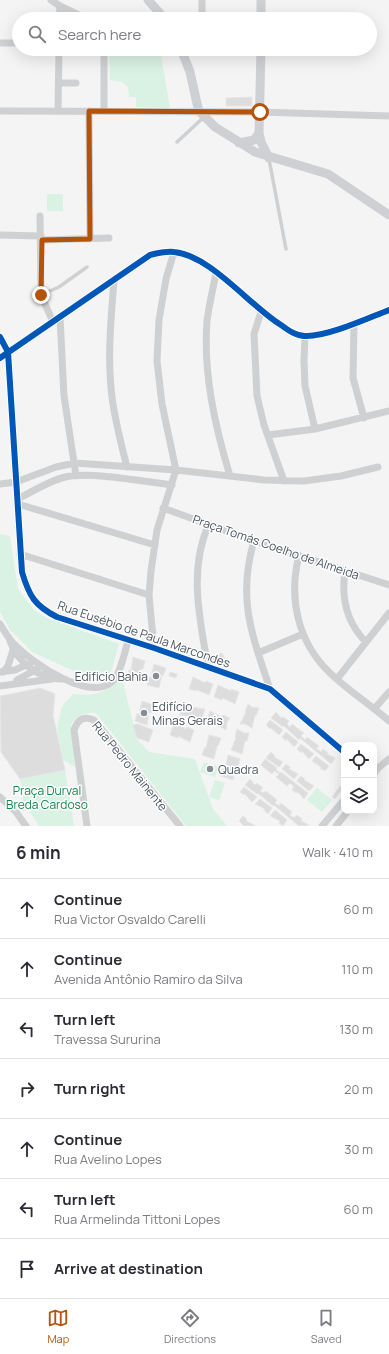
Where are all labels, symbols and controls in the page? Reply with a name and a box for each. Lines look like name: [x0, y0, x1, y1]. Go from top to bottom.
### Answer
search box: [12, 12, 377, 56]
icon: search: [26, 23, 48, 45]
text: Search here: [58, 24, 141, 45]
route start: [251, 103, 269, 121]
route end: [32, 286, 50, 304]
street label: Praça Tomás Coelho de Almeida: [190, 510, 362, 584]
street label: Rua Eusébio de Paula Marcondes: [55, 596, 233, 672]
place label: Edificio Bahia: [75, 668, 148, 685]
marker: Edificio Bahia: [151, 671, 161, 681]
place label: Edifício Minas Gerais: [152, 698, 223, 729]
marker: Edifício Minas Gerais: [139, 708, 149, 718]
street label: Rua Pedro Mainente: [88, 718, 172, 814]
map controls: [341, 742, 377, 814]
button: locate: [341, 742, 377, 778]
place label: Quadra: [218, 761, 258, 778]
marker: Quadra: [205, 764, 215, 774]
button: layers: [341, 778, 377, 814]
park label: Praça Durval Breda Cardoso: [6, 782, 88, 813]
text: 6 min: [16, 841, 61, 864]
text: Walk · 410 m: [302, 843, 373, 861]
text: Continue: [54, 889, 122, 910]
icon: ahead: [16, 898, 38, 920]
text: 60 m: [343, 900, 373, 918]
text: Rua Victor Osvaldo Carelli: [54, 910, 206, 928]
text: Continue: [54, 949, 122, 970]
icon: ahead: [16, 958, 38, 980]
text: 110 m: [341, 960, 373, 978]
text: Avenida Antônio Ramiro da Silva: [54, 970, 243, 988]
text: Turn left: [54, 1009, 116, 1030]
icon: left: [16, 1018, 38, 1040]
text: 130 m: [339, 1020, 373, 1038]
text: Travessa Sururina: [54, 1030, 161, 1048]
icon: right: [16, 1078, 38, 1100]
text: Turn right: [54, 1078, 125, 1099]
text: 20 m: [344, 1080, 373, 1098]
text: Continue: [54, 1129, 122, 1150]
icon: ahead: [16, 1138, 38, 1160]
text: 30 m: [344, 1140, 373, 1158]
text: Rua Avelino Lopes: [54, 1150, 162, 1168]
text: Turn left: [54, 1189, 116, 1210]
icon: left: [16, 1198, 38, 1220]
text: 60 m: [343, 1200, 373, 1218]
text: Rua Armelinda Tittoni Lopes: [54, 1210, 220, 1228]
icon: arrive: [16, 1258, 38, 1280]
text: Arrive at destination: [54, 1258, 203, 1279]
tab: Map: [47, 1307, 69, 1346]
tab: Directions: [164, 1307, 216, 1346]
tab: Saved: [311, 1307, 342, 1346]

